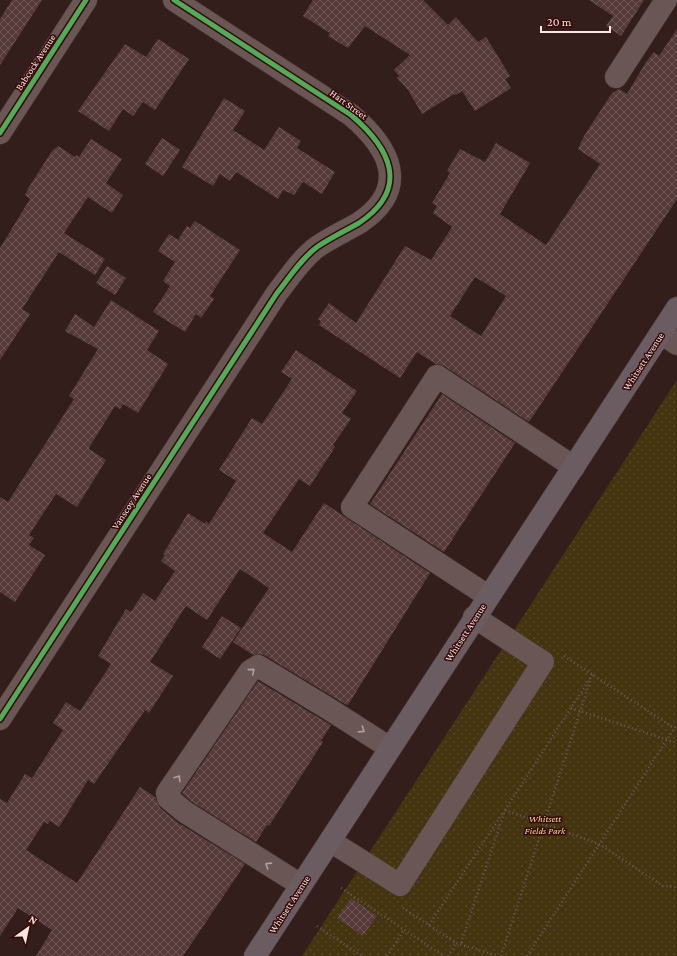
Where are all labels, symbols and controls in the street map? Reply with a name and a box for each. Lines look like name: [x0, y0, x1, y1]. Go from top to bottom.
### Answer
scale bar: [541, 8, 610, 34]
text: 20 m: [547, 15, 572, 29]
street label: Babcock Avenue: [13, 32, 58, 92]
street label: Hart Street: [328, 87, 370, 122]
street label: Whitsett Avenue: [621, 330, 667, 392]
street label: Vanscoy Avenue: [109, 471, 154, 531]
street label: Whitsett Avenue: [443, 601, 489, 663]
one-way arrow: [247, 669, 255, 676]
one-way arrow: [358, 725, 365, 733]
one-way arrow: [173, 775, 180, 782]
park label: Whitsett Fields Park: [525, 813, 566, 836]
one-way arrow: [265, 862, 272, 869]
street label: Whitsett Avenue: [267, 873, 313, 935]
north arrow: [8, 908, 48, 948]
text: N: [27, 913, 40, 927]

